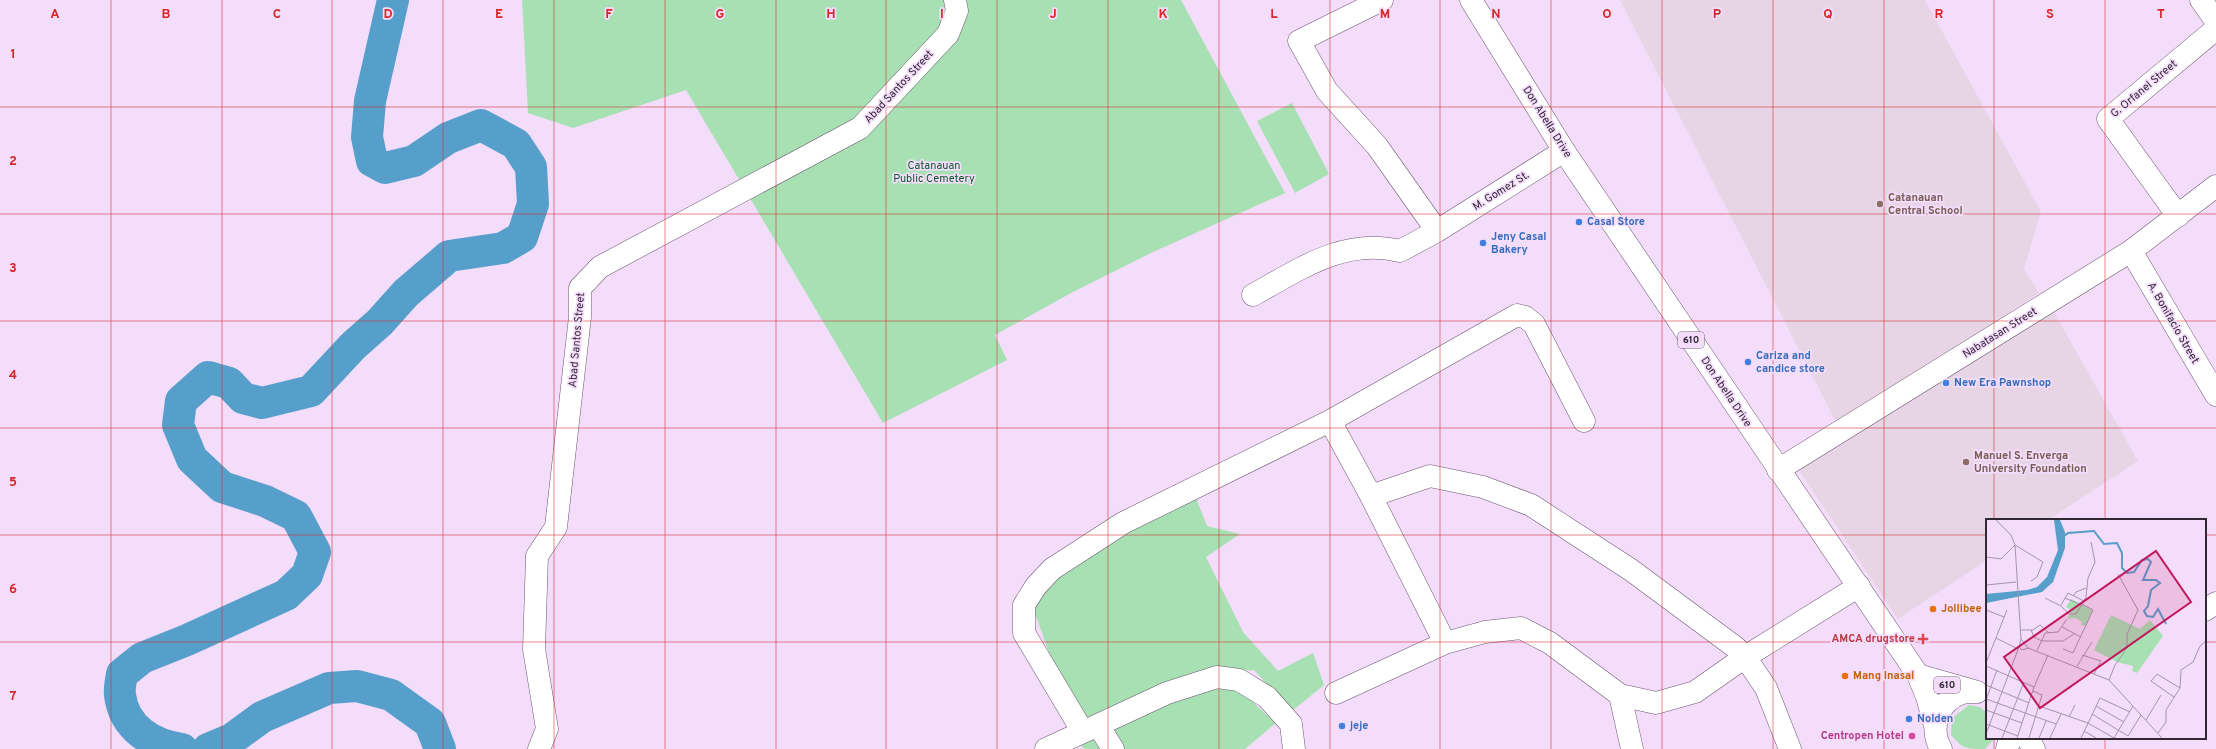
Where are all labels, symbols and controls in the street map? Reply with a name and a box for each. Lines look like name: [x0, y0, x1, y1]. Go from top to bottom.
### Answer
text: A: [50, 7, 60, 23]
text: B: [162, 7, 171, 23]
text: C: [273, 7, 281, 23]
text: D: [383, 7, 393, 23]
text: E: [495, 7, 503, 23]
text: F: [605, 7, 613, 23]
text: G: [716, 7, 725, 23]
text: H: [826, 7, 836, 23]
text: I: [940, 7, 944, 23]
text: J: [1049, 7, 1057, 23]
text: K: [1158, 7, 1168, 23]
text: L: [1270, 7, 1278, 23]
text: M: [1380, 7, 1390, 23]
text: N: [1491, 7, 1501, 23]
text: O: [1602, 7, 1612, 23]
text: P: [1713, 7, 1722, 23]
text: Q: [1823, 7, 1833, 23]
text: R: [1935, 7, 1944, 23]
text: S: [2046, 7, 2054, 23]
text: T: [2157, 7, 2165, 23]
text: 1: [10, 47, 16, 63]
street label: Abad Santos Street: [861, 47, 937, 127]
street label: G. Orfanel Street: [2108, 57, 2180, 121]
street label: Don Abella Drive: [1519, 84, 1575, 160]
text: 2: [9, 154, 17, 170]
park label: Catanauan Public Cemetery: [893, 159, 975, 186]
street label: M. Gomez St.: [1470, 168, 1532, 214]
place label: Catanauan Central School: [1888, 191, 1963, 218]
marker: Catanauan Central School: [1875, 199, 1885, 209]
place label: Casal Store: [1587, 215, 1645, 229]
marker: Casal Store: [1574, 217, 1584, 227]
place label: Jeny Casal Bakery: [1491, 230, 1547, 257]
marker: Jeny Casal Bakery: [1478, 238, 1488, 248]
text: 3: [9, 261, 17, 277]
street label: A. Bonifacio Street: [2144, 280, 2202, 366]
street label: Abad Santos Street: [566, 292, 588, 388]
street label: Nabatasan Street: [1960, 305, 2040, 361]
road number: 610: [1678, 332, 1704, 348]
place label: Cariza and candice store: [1756, 349, 1825, 376]
street label: Don Abella Drive: [1697, 354, 1755, 430]
marker: Cariza and candice store: [1743, 357, 1753, 367]
text: 4: [9, 368, 17, 384]
place label: New Era Pawnshop: [1954, 376, 2051, 390]
marker: New Era Pawnshop: [1941, 378, 1951, 388]
place label: Manuel S. Enverga University Foundation: [1974, 449, 2087, 476]
marker: Manuel S. Enverga University Foundation: [1961, 457, 1971, 467]
text: 5: [9, 475, 17, 491]
inset map: [1986, 519, 2206, 739]
text: 6: [9, 582, 17, 598]
place label: Jollibee: [1941, 602, 1982, 616]
marker: Jollibee: [1928, 604, 1938, 614]
place label: AMCA drugstore: [1831, 632, 1915, 646]
marker: AMCA drugstore: [1918, 634, 1928, 644]
place label: Mang Inasal: [1853, 669, 1914, 683]
marker: Mang Inasal: [1840, 671, 1850, 681]
road number: 610: [1934, 677, 1960, 693]
text: 7: [10, 689, 17, 705]
place label: Nolden: [1917, 712, 1953, 726]
marker: Nolden: [1904, 714, 1914, 724]
place label: jeje: [1349, 719, 1368, 733]
marker: jeje: [1337, 721, 1347, 731]
place label: Centropen Hotel: [1821, 729, 1904, 743]
marker: Centropen Hotel: [1907, 731, 1917, 741]

